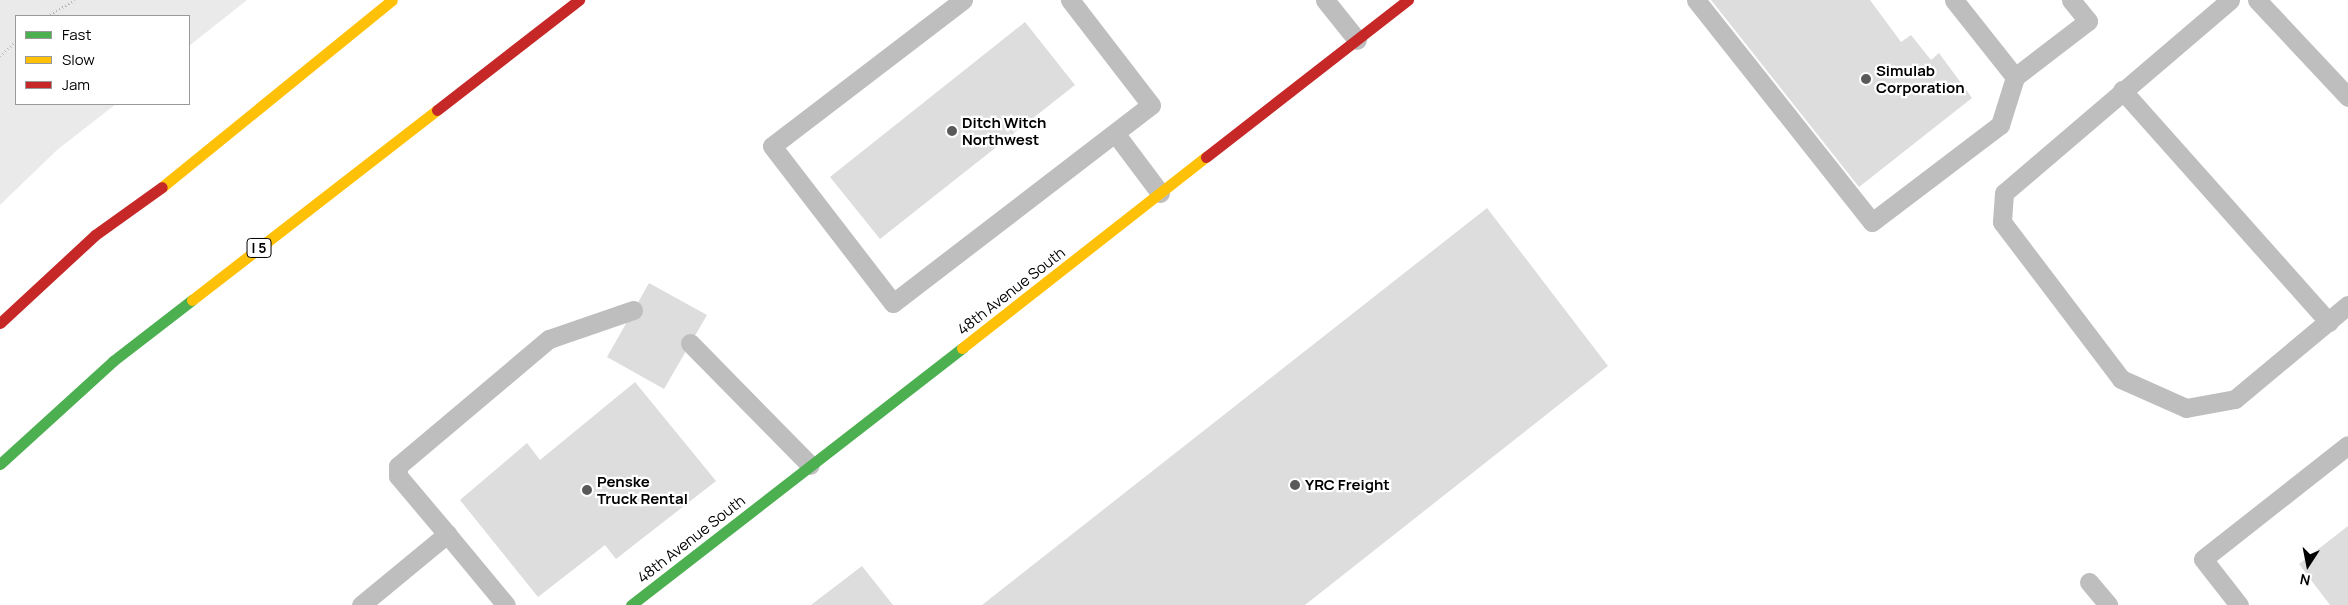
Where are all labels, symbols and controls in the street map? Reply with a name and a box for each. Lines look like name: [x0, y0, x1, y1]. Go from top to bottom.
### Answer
legend: [15, 15, 190, 105]
text: Fast: [62, 24, 91, 45]
text: Slow: [62, 49, 95, 70]
place label: Simulab Corporation: [1876, 61, 1965, 96]
marker: Simulab Corporation: [1860, 73, 1872, 85]
text: Jam: [62, 74, 90, 95]
place label: Ditch Witch Northwest: [962, 113, 1046, 148]
marker: Ditch Witch Northwest: [946, 125, 958, 137]
road number: I 5: [246, 237, 272, 260]
street label: 48th Avenue South: [954, 243, 1068, 339]
place label: Penske Truck Rental: [597, 472, 688, 507]
place label: YRC Freight: [1305, 476, 1390, 494]
marker: YRC Freight: [1289, 479, 1301, 491]
marker: Penske Truck Rental: [581, 484, 593, 496]
street label: 48th Avenue South: [634, 491, 748, 587]
north arrow: [2283, 540, 2333, 590]
text: N: [2298, 570, 2312, 591]

